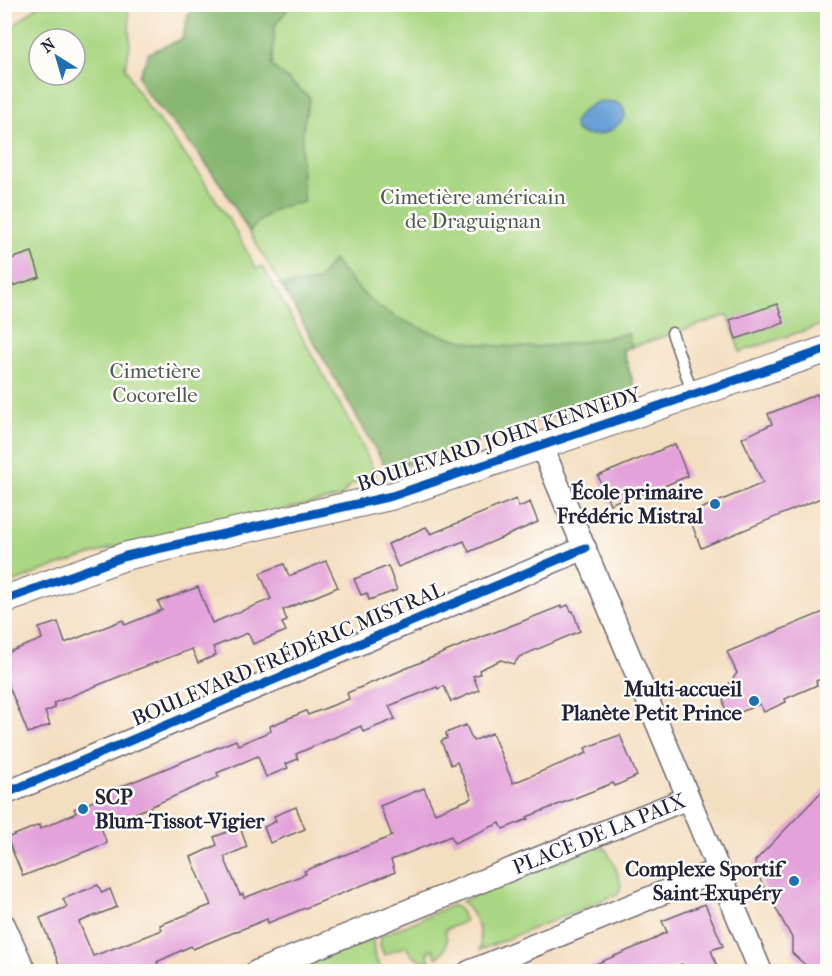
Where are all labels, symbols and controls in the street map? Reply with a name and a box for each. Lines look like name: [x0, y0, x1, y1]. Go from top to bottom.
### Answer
north arrow: [27, 27, 87, 87]
text: N: [38, 34, 60, 57]
park label: Cimetière américain de Draguignan: [380, 185, 566, 233]
park label: Cimetière Cocorelle: [109, 359, 201, 407]
street label: BOULEVARD JOHN KENNEDY: [354, 381, 645, 496]
place label: École primaire Frédéric Mistral: [556, 479, 704, 528]
marker: École primaire Frédéric Mistral: [708, 497, 722, 511]
street label: BOULEVARD FRÉDÉRIC MISTRAL: [128, 577, 448, 731]
place label: Multi-accueil Planète Petit Prince: [561, 677, 743, 725]
marker: Multi-accueil Planète Petit Prince: [747, 694, 761, 708]
place label: SCP Blum-Tissot-Vigier: [95, 785, 266, 833]
street label: PLACE DE LA PAIX: [509, 788, 690, 879]
marker: SCP Blum-Tissot-Vigier: [76, 802, 90, 816]
place label: Complexe Sportif Saint-Exupéry: [625, 857, 787, 905]
marker: Complexe Sportif Saint-Exupéry: [787, 874, 801, 888]

